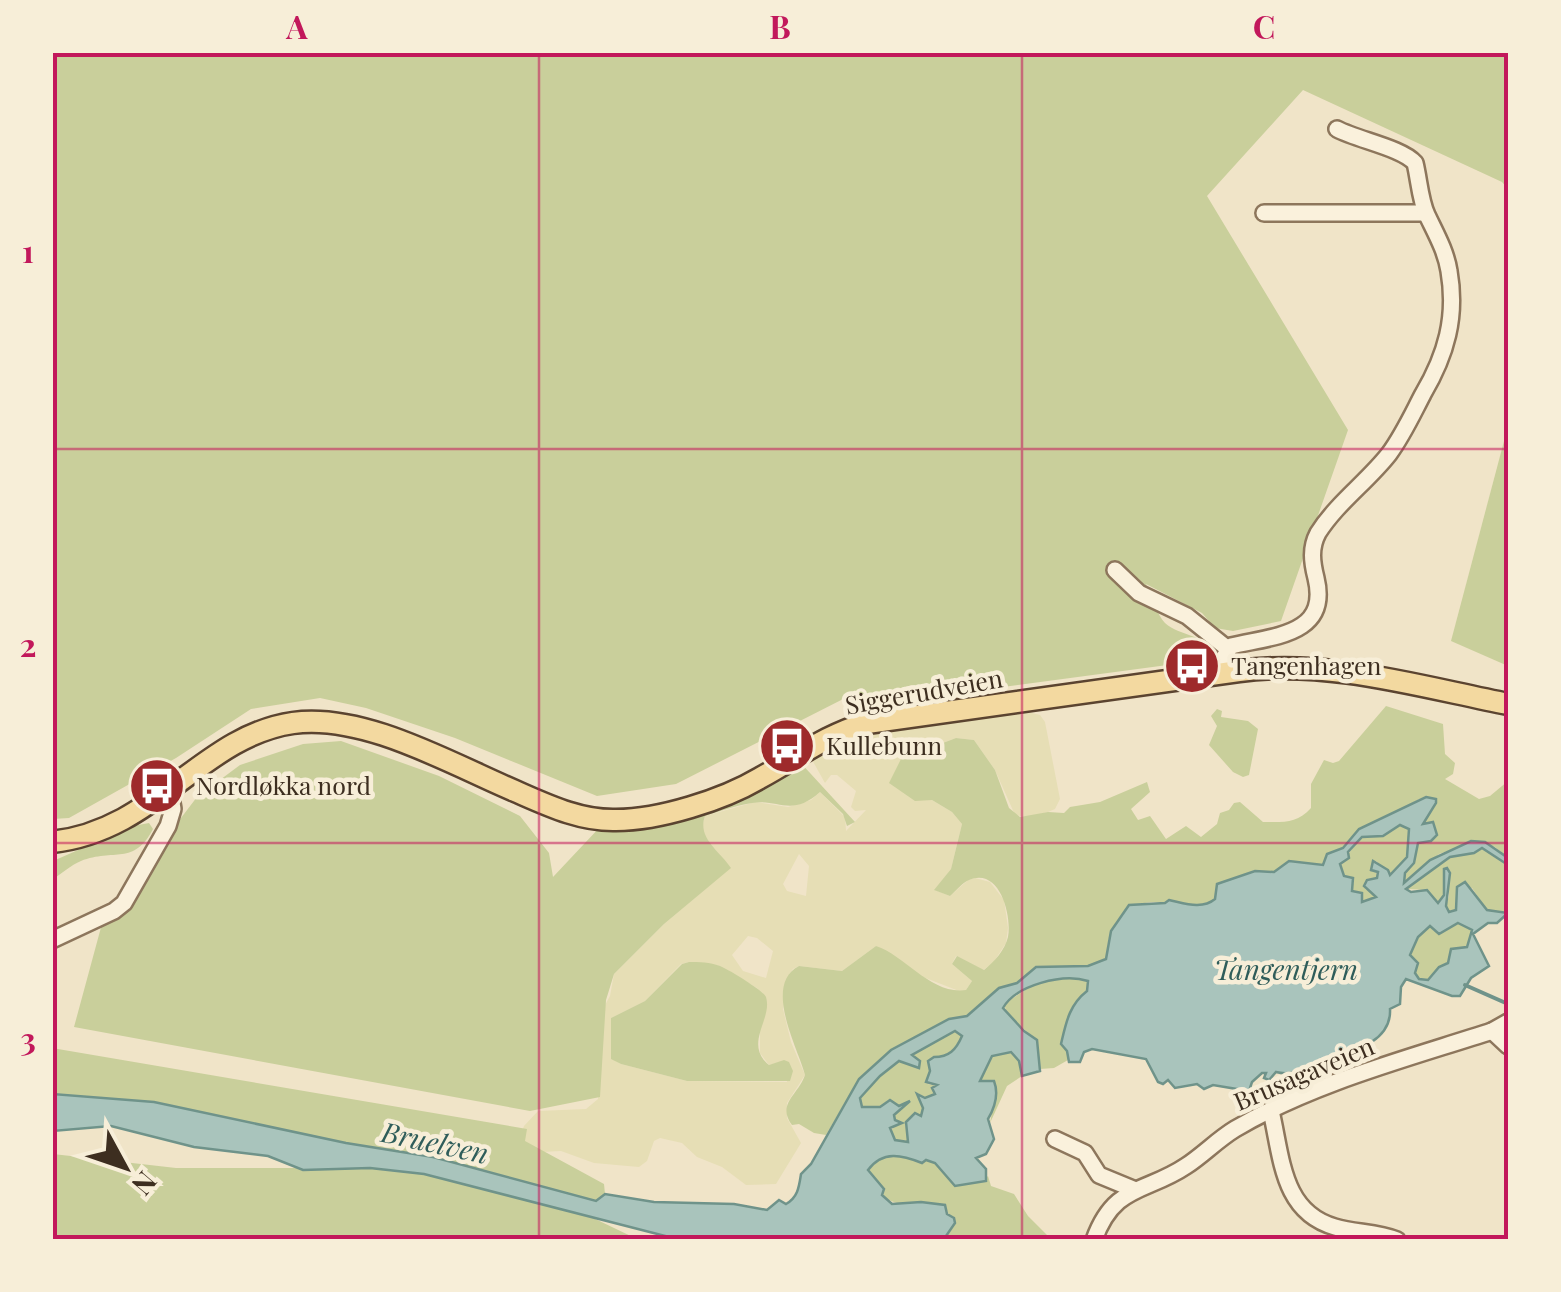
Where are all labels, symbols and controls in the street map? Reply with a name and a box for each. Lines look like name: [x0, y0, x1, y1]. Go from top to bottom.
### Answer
text: A: [285, 4, 308, 47]
text: B: [769, 4, 791, 47]
text: C: [1253, 4, 1275, 47]
text: 1: [22, 228, 34, 271]
text: 2: [20, 622, 36, 665]
bus stop icon: Tangenhagen: [1162, 636, 1222, 696]
place label: Tangenhagen: [1231, 648, 1382, 681]
street label: Siggerudveien: [842, 660, 1005, 721]
bus stop icon: Kullebunn: [757, 716, 817, 776]
place label: Kullebunn: [826, 728, 942, 761]
bus stop icon: Nordløkka nord: [127, 756, 187, 816]
place label: Nordløkka nord: [196, 768, 371, 801]
water label: Tangentjern: [1214, 950, 1358, 987]
text: 3: [20, 1016, 36, 1059]
street label: Brusagaveien: [1228, 1028, 1379, 1117]
water label: Bruelven: [377, 1112, 492, 1171]
north arrow: [75, 1117, 175, 1217]
text: N: [125, 1164, 166, 1204]

